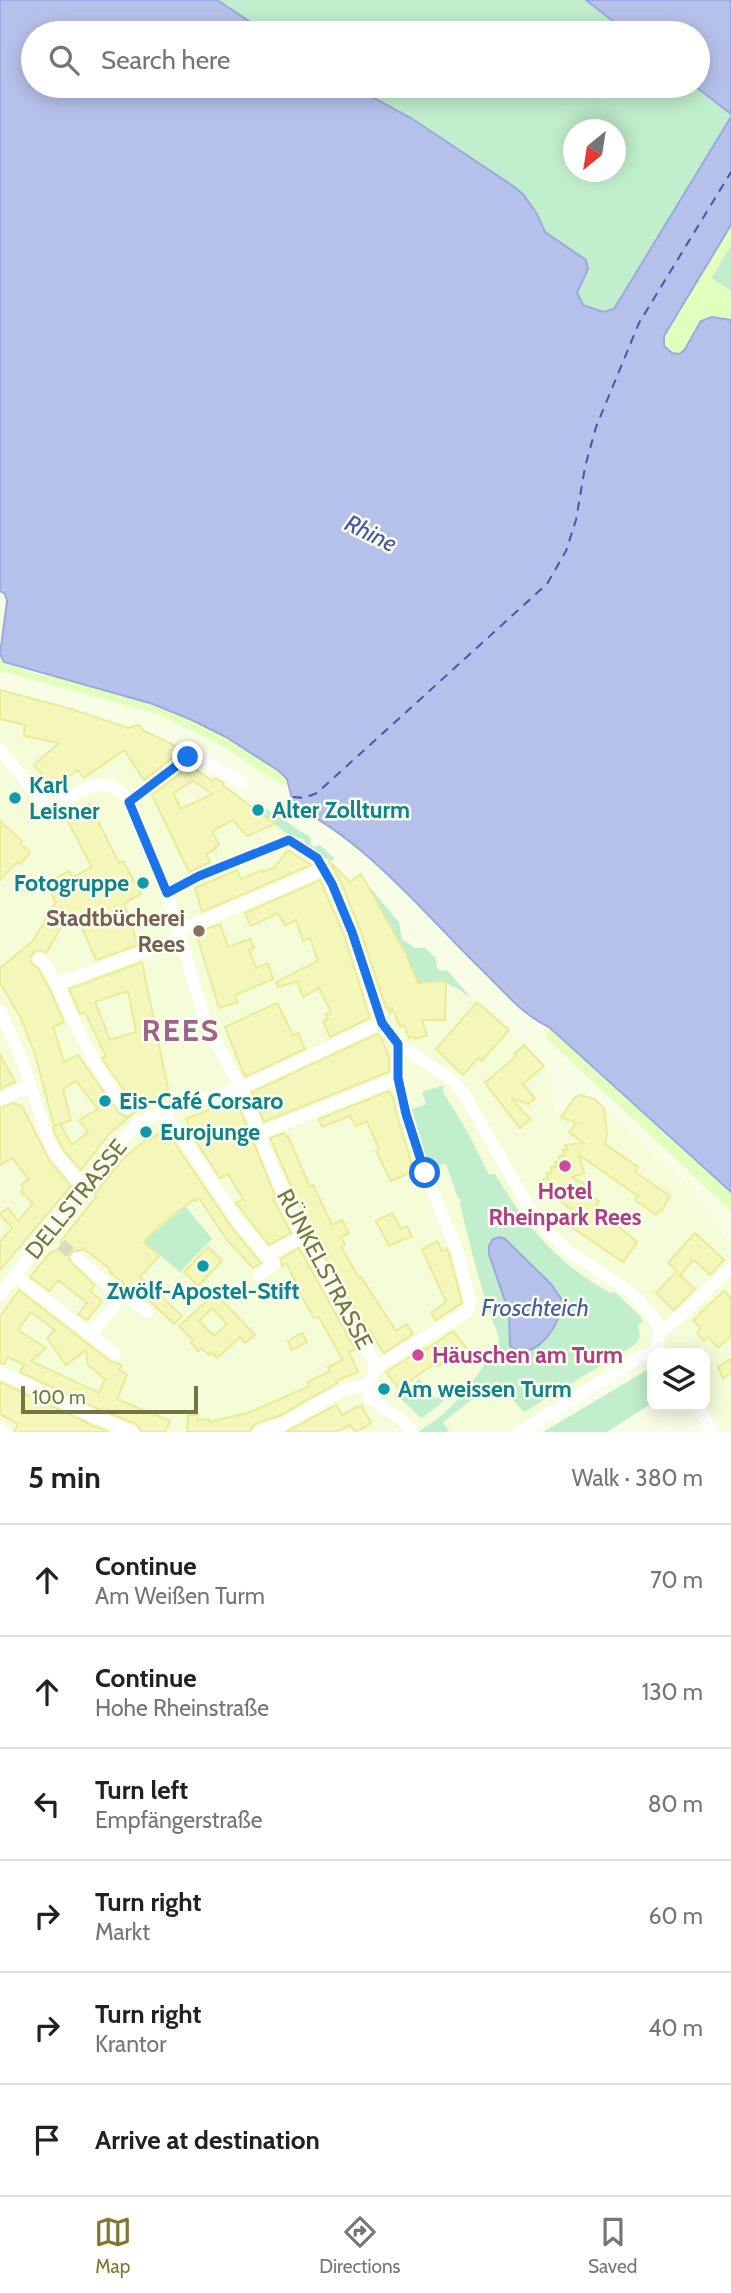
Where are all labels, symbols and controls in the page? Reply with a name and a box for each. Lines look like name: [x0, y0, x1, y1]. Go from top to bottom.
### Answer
search box: [21, 21, 710, 98]
icon: search: [45, 41, 83, 79]
text: Search here: [101, 44, 230, 76]
north arrow: [563, 119, 626, 182]
water label: Rhine: [340, 508, 402, 558]
route end: [172, 741, 203, 772]
place label: Karl Leisner: [29, 771, 100, 825]
marker: Karl Leisner: [7, 790, 23, 806]
place label: Alter Zollturm: [272, 796, 410, 824]
marker: Alter Zollturm: [250, 802, 266, 818]
place label: Fotogruppe: [14, 869, 129, 897]
marker: Fotogruppe: [135, 875, 151, 891]
place label: Stadtbücherei Rees: [46, 904, 185, 958]
marker: Stadtbücherei Rees: [191, 923, 207, 939]
district label: REES: [142, 1012, 220, 1049]
place label: Eis-Café Corsaro: [119, 1087, 283, 1115]
marker: Eis-Café Corsaro: [97, 1093, 113, 1109]
place label: Eurojunge: [160, 1118, 260, 1146]
marker: Eurojunge: [138, 1124, 154, 1140]
street label: DELLSTRASSE: [19, 1134, 133, 1264]
route start: [409, 1157, 440, 1188]
marker: Hotel Rheinpark Rees: [557, 1158, 573, 1174]
place label: Hotel Rheinpark Rees: [489, 1177, 642, 1231]
street label: RÜNKELSTRASSE: [271, 1184, 379, 1354]
marker: Zwölf-Apostel-Stift: [195, 1258, 211, 1274]
place label: Zwölf-Apostel-Stift: [107, 1277, 299, 1305]
water label: Froschteich: [481, 1293, 589, 1322]
place label: Häuschen am Turm: [432, 1341, 623, 1369]
marker: Häuschen am Turm: [410, 1347, 426, 1363]
map controls: [647, 1348, 710, 1411]
button: layers: [647, 1348, 710, 1411]
place label: Am weissen Turm: [398, 1375, 572, 1403]
marker: Am weissen Turm: [376, 1381, 392, 1397]
scale bar: [21, 1383, 198, 1415]
text: 100 m: [32, 1386, 86, 1409]
text: 5 min: [28, 1459, 101, 1496]
text: Walk · 380 m: [572, 1464, 703, 1492]
text: Continue: [95, 1550, 197, 1582]
icon: ahead: [28, 1561, 66, 1599]
text: 70 m: [650, 1566, 703, 1594]
text: Am Weißen Turm: [95, 1582, 265, 1610]
text: Continue: [95, 1662, 197, 1694]
icon: ahead: [28, 1673, 66, 1711]
text: 130 m: [642, 1678, 703, 1706]
text: Hohe Rheinstraße: [95, 1694, 269, 1722]
text: Turn left: [95, 1774, 188, 1806]
icon: left: [28, 1785, 66, 1823]
text: 80 m: [648, 1790, 703, 1818]
text: Empfängerstraße: [95, 1806, 263, 1834]
text: Turn right: [95, 1886, 201, 1918]
icon: right: [28, 1897, 66, 1935]
text: 60 m: [649, 1902, 703, 1930]
text: Markt: [95, 1918, 150, 1946]
text: Turn right: [95, 1998, 201, 2030]
icon: right: [28, 2009, 66, 2047]
text: 40 m: [648, 2014, 703, 2042]
text: Krantor: [95, 2030, 166, 2058]
icon: arrive: [28, 2121, 66, 2159]
text: Arrive at destination: [95, 2124, 320, 2156]
tab: Map: [94, 2213, 132, 2278]
tab: Directions: [319, 2213, 400, 2278]
tab: Saved: [588, 2213, 637, 2278]

